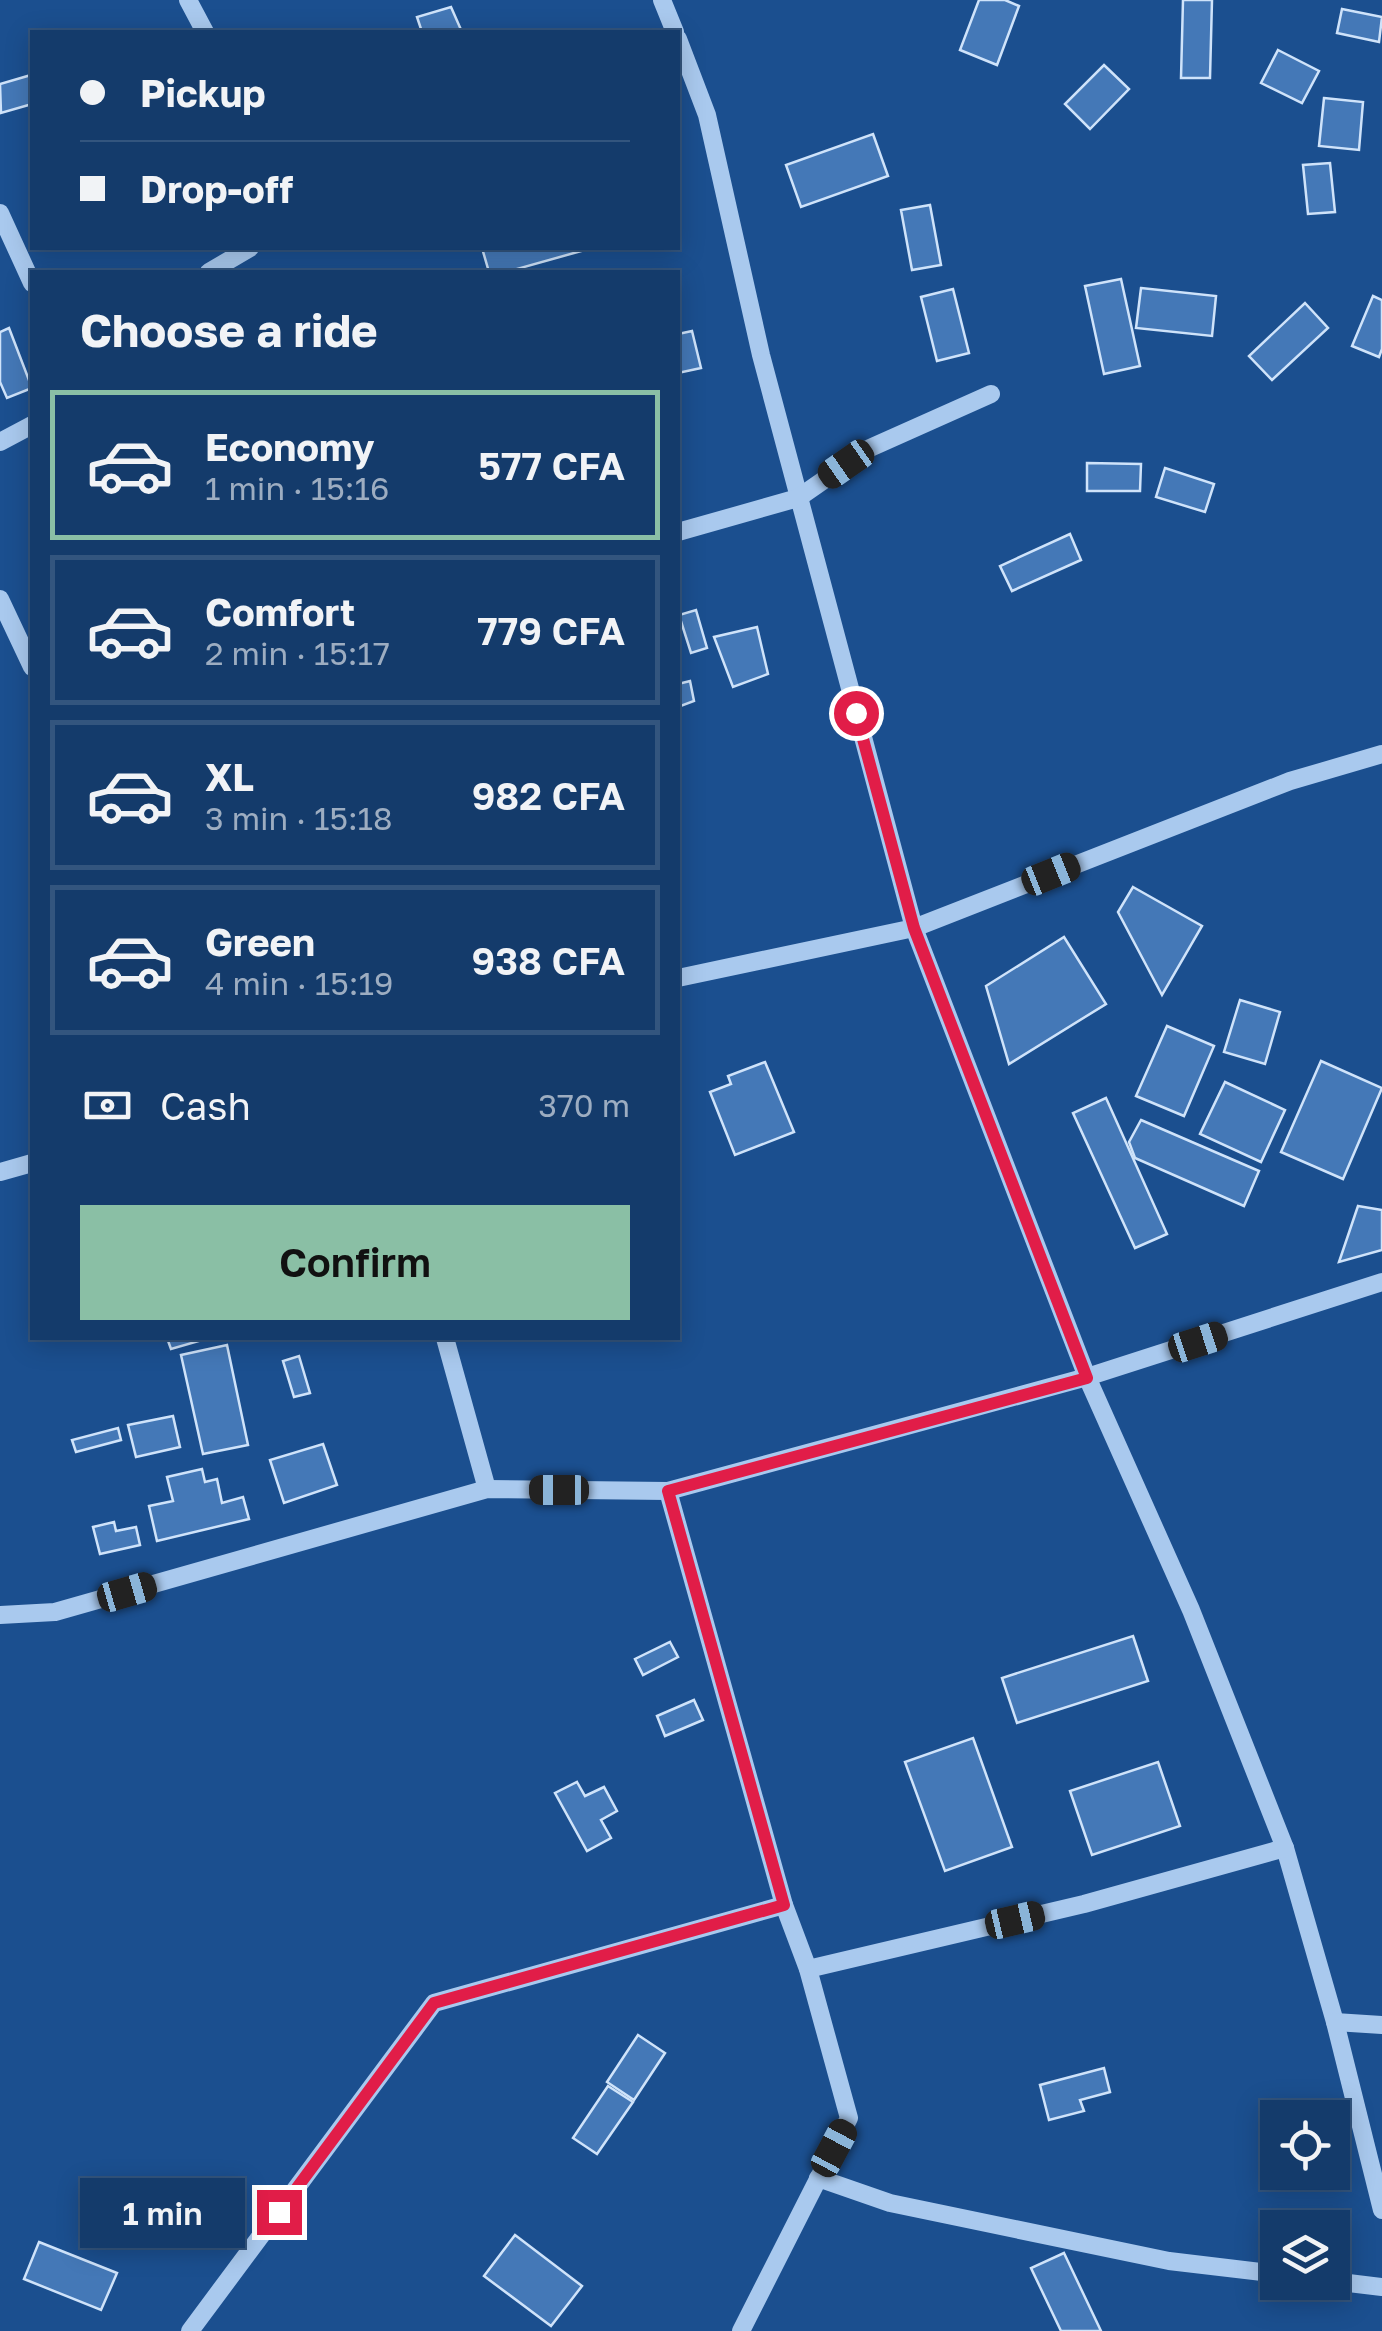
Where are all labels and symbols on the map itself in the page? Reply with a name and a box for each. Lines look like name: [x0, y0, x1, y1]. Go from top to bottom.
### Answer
car: [813, 435, 879, 493]
route start: [834, 691, 879, 736]
car: [1018, 849, 1084, 899]
car: [1165, 1318, 1231, 1366]
car: [529, 1475, 589, 1505]
car: [94, 1569, 160, 1615]
car: [982, 1899, 1048, 1941]
car: [807, 2114, 861, 2182]
callout: 1 min: [79, 2177, 244, 2247]
route end: [257, 2190, 302, 2235]

